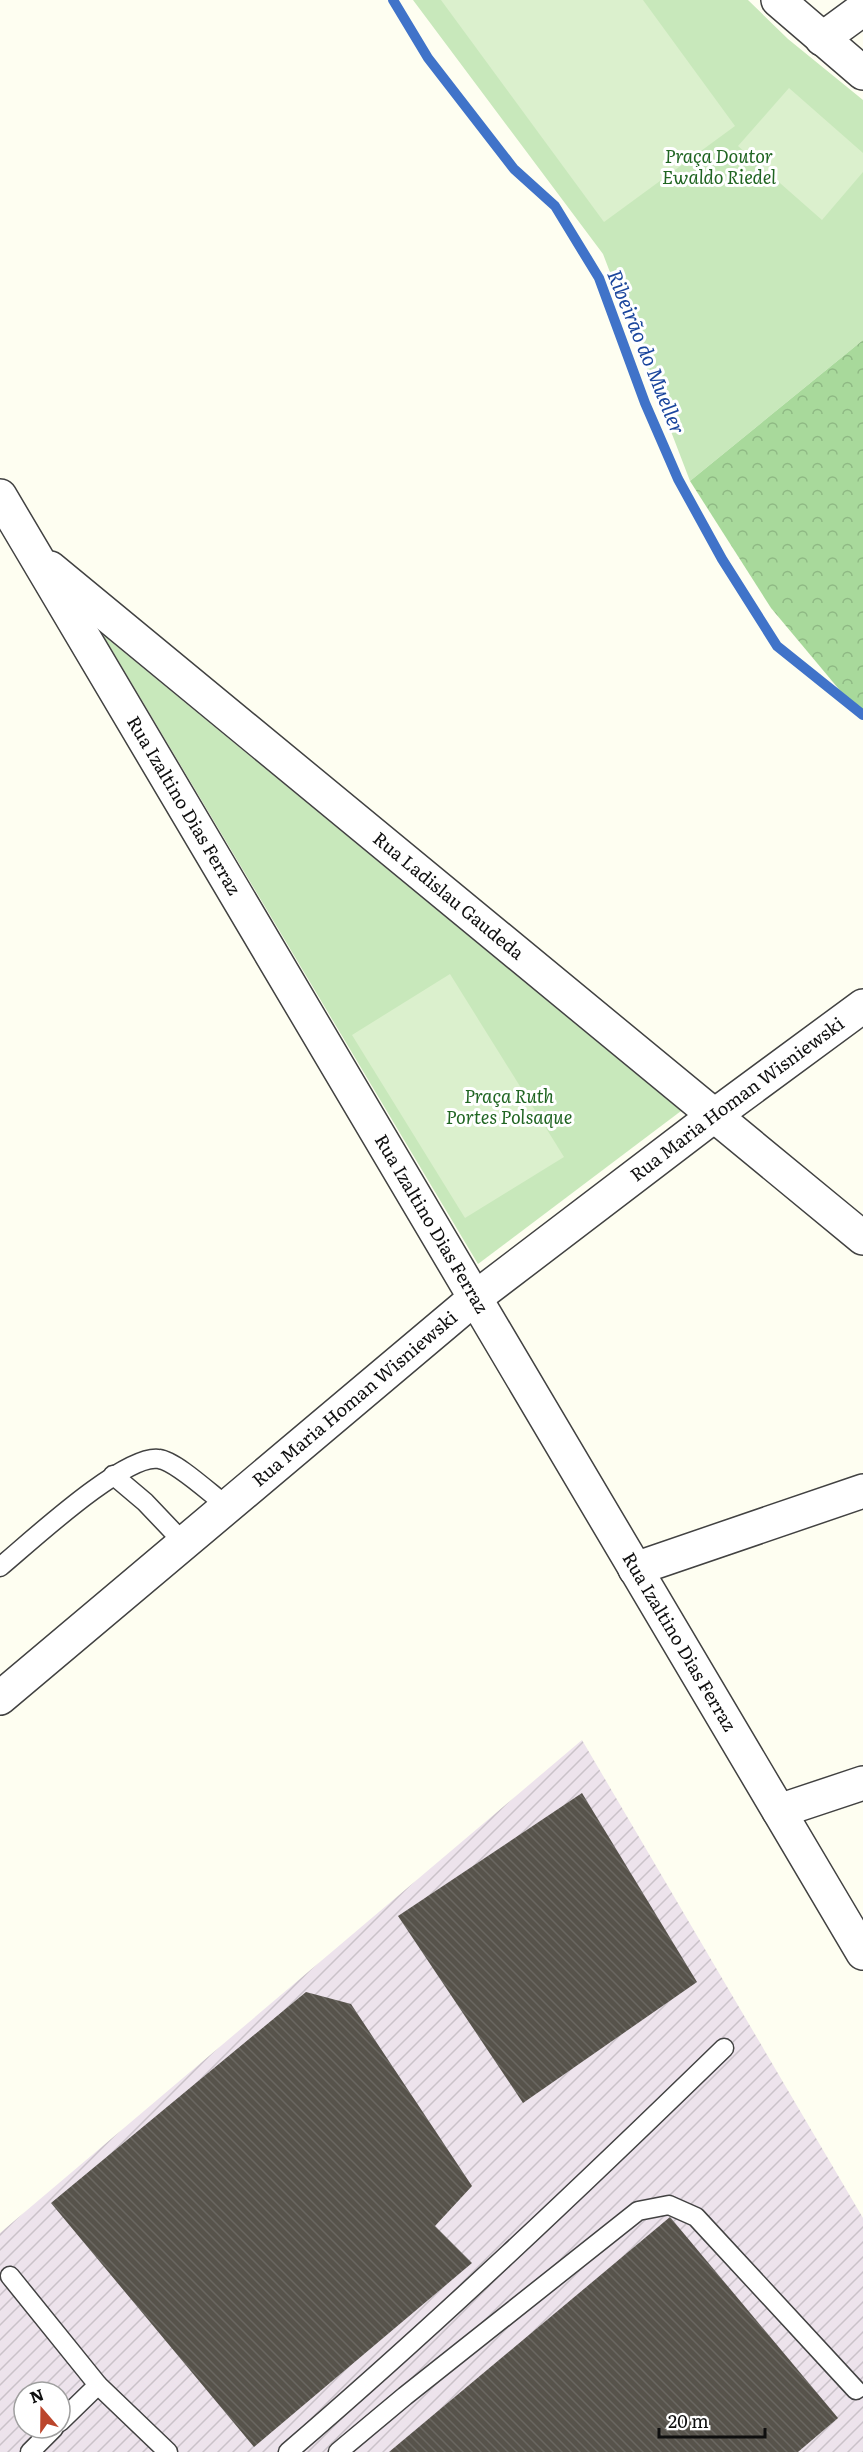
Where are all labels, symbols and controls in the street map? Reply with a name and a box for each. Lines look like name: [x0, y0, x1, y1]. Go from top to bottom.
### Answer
park label: Praça Doutor Ewaldo Riedel: [662, 142, 777, 190]
water label: Ribeirão do Mueller: [601, 264, 695, 438]
street label: Rua Izaltino Dias Ferraz: [121, 710, 248, 900]
street label: Rua Ladislau Gaudeda: [368, 825, 531, 966]
street label: Rua Maria Homan Wisniewski: [624, 1009, 849, 1187]
park label: Praça Ruth Portes Polsaque: [446, 1082, 572, 1130]
street label: Rua Izaltino Dias Ferraz: [369, 1128, 496, 1318]
street label: Rua Maria Homan Wisniewski: [245, 1304, 462, 1492]
street label: Rua Izaltino Dias Ferraz: [617, 1547, 744, 1736]
north arrow: [12, 2380, 72, 2440]
text: N: [26, 2381, 47, 2409]
scale bar: [659, 2401, 766, 2439]
text: 20 m: [668, 2407, 709, 2434]

